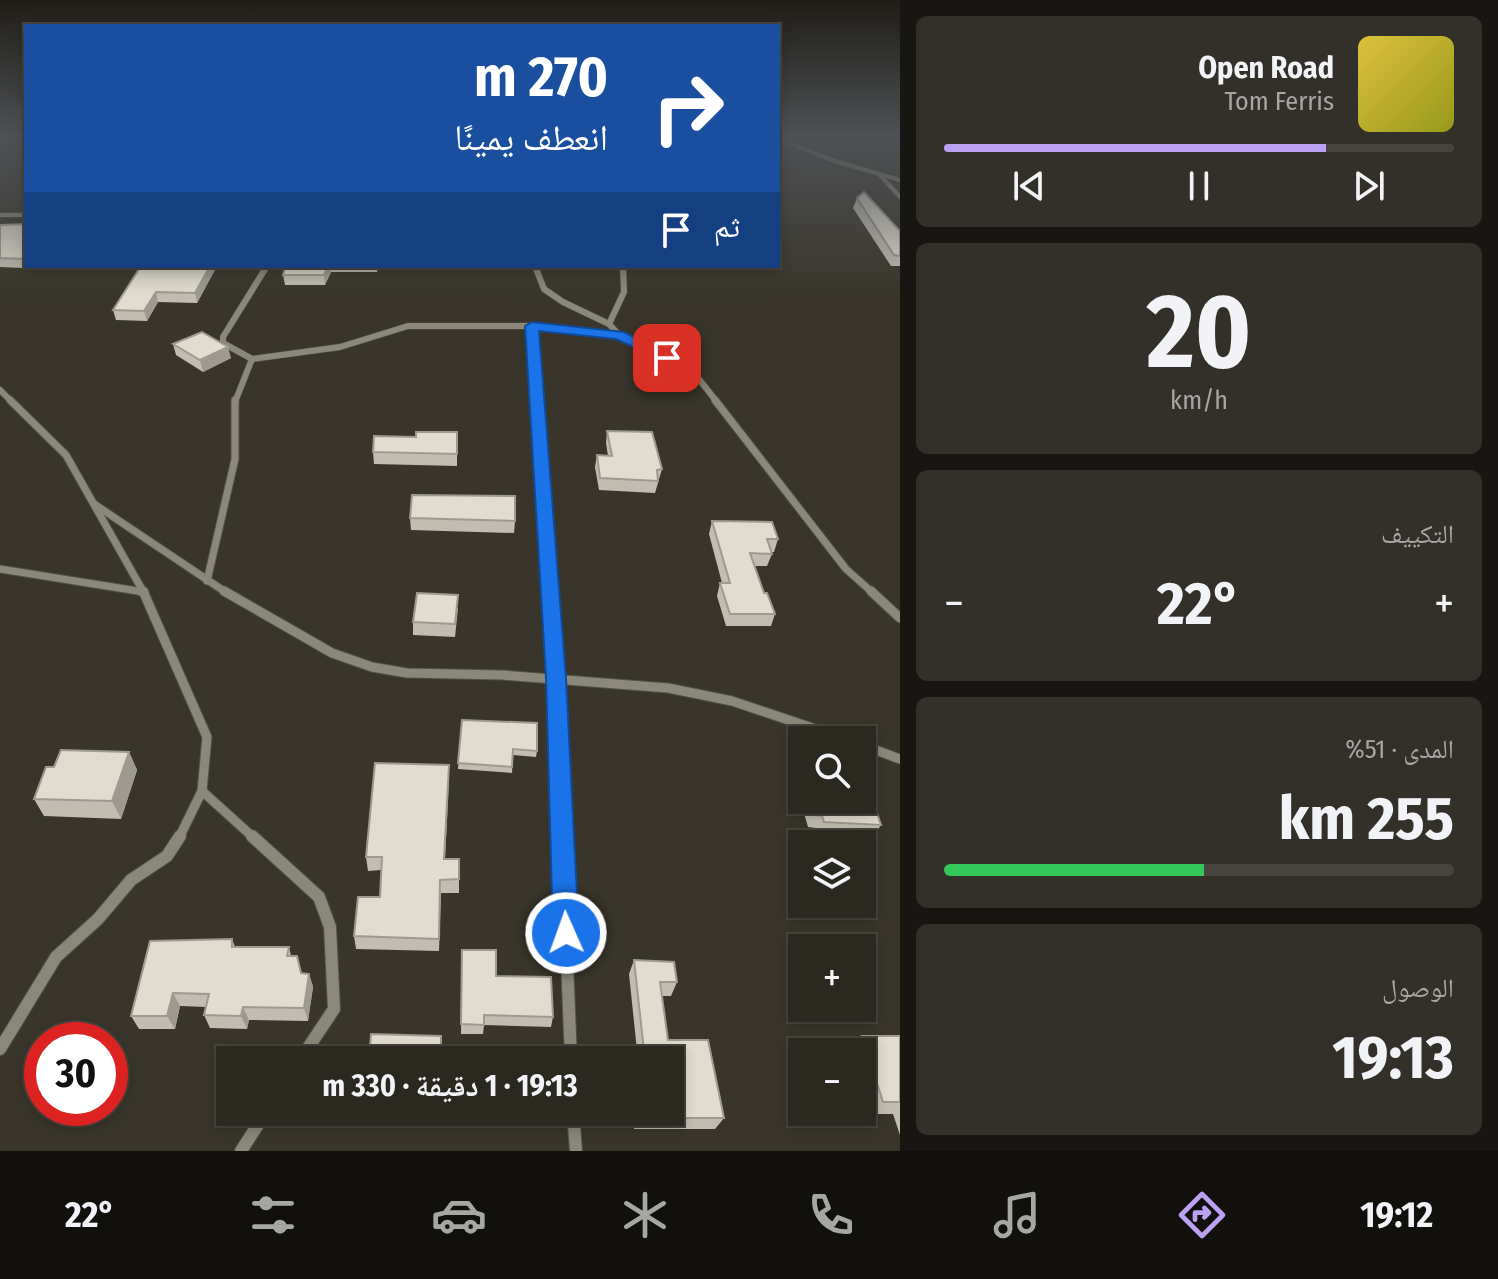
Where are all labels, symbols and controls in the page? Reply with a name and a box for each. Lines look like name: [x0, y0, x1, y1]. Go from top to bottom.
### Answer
text: 270 m: [474, 44, 608, 111]
text: Open Road: [1198, 50, 1334, 86]
icon: right: [636, 56, 740, 160]
text: Tom Ferris: [1224, 86, 1334, 117]
text: انعطف يمينًا: [454, 116, 608, 160]
icon: previous: [1007, 164, 1051, 208]
icon: pause: [1177, 164, 1221, 208]
icon: next: [1347, 164, 1391, 208]
icon: arrive: [654, 208, 698, 252]
text: ثم: [714, 209, 740, 245]
text: 20: [1147, 270, 1251, 395]
pin: [633, 324, 701, 392]
icon: arrive: [645, 336, 689, 380]
text: km/h: [1170, 385, 1228, 416]
text: التكييف: [1381, 519, 1454, 550]
text: 22°: [1157, 568, 1241, 640]
text: −: [944, 577, 964, 630]
text: +: [1434, 577, 1454, 630]
map controls: [788, 726, 876, 1126]
button: search: [788, 726, 876, 814]
text: المدى · 51%: [1345, 734, 1454, 765]
text: 255 km: [1279, 783, 1454, 855]
button: layers: [788, 830, 876, 918]
position arrow: [524, 891, 608, 975]
button: +: [788, 934, 876, 1022]
text: الوصول: [1382, 973, 1454, 1004]
speed limit sign: 30: [24, 1022, 128, 1126]
text: 19:13: [1332, 1022, 1454, 1094]
button: −: [788, 1038, 876, 1126]
text: 19:13 · 1 دقيقة · 330 m: [322, 1068, 578, 1104]
icon: filters: [245, 1187, 301, 1243]
icon: car: [431, 1187, 487, 1243]
icon: climate: [617, 1187, 673, 1243]
icon: phone: [803, 1187, 859, 1243]
icon: music: [989, 1187, 1045, 1243]
icon: directions: [1174, 1187, 1230, 1243]
text: 22°: [65, 1193, 115, 1237]
text: 19:12: [1360, 1193, 1433, 1237]

